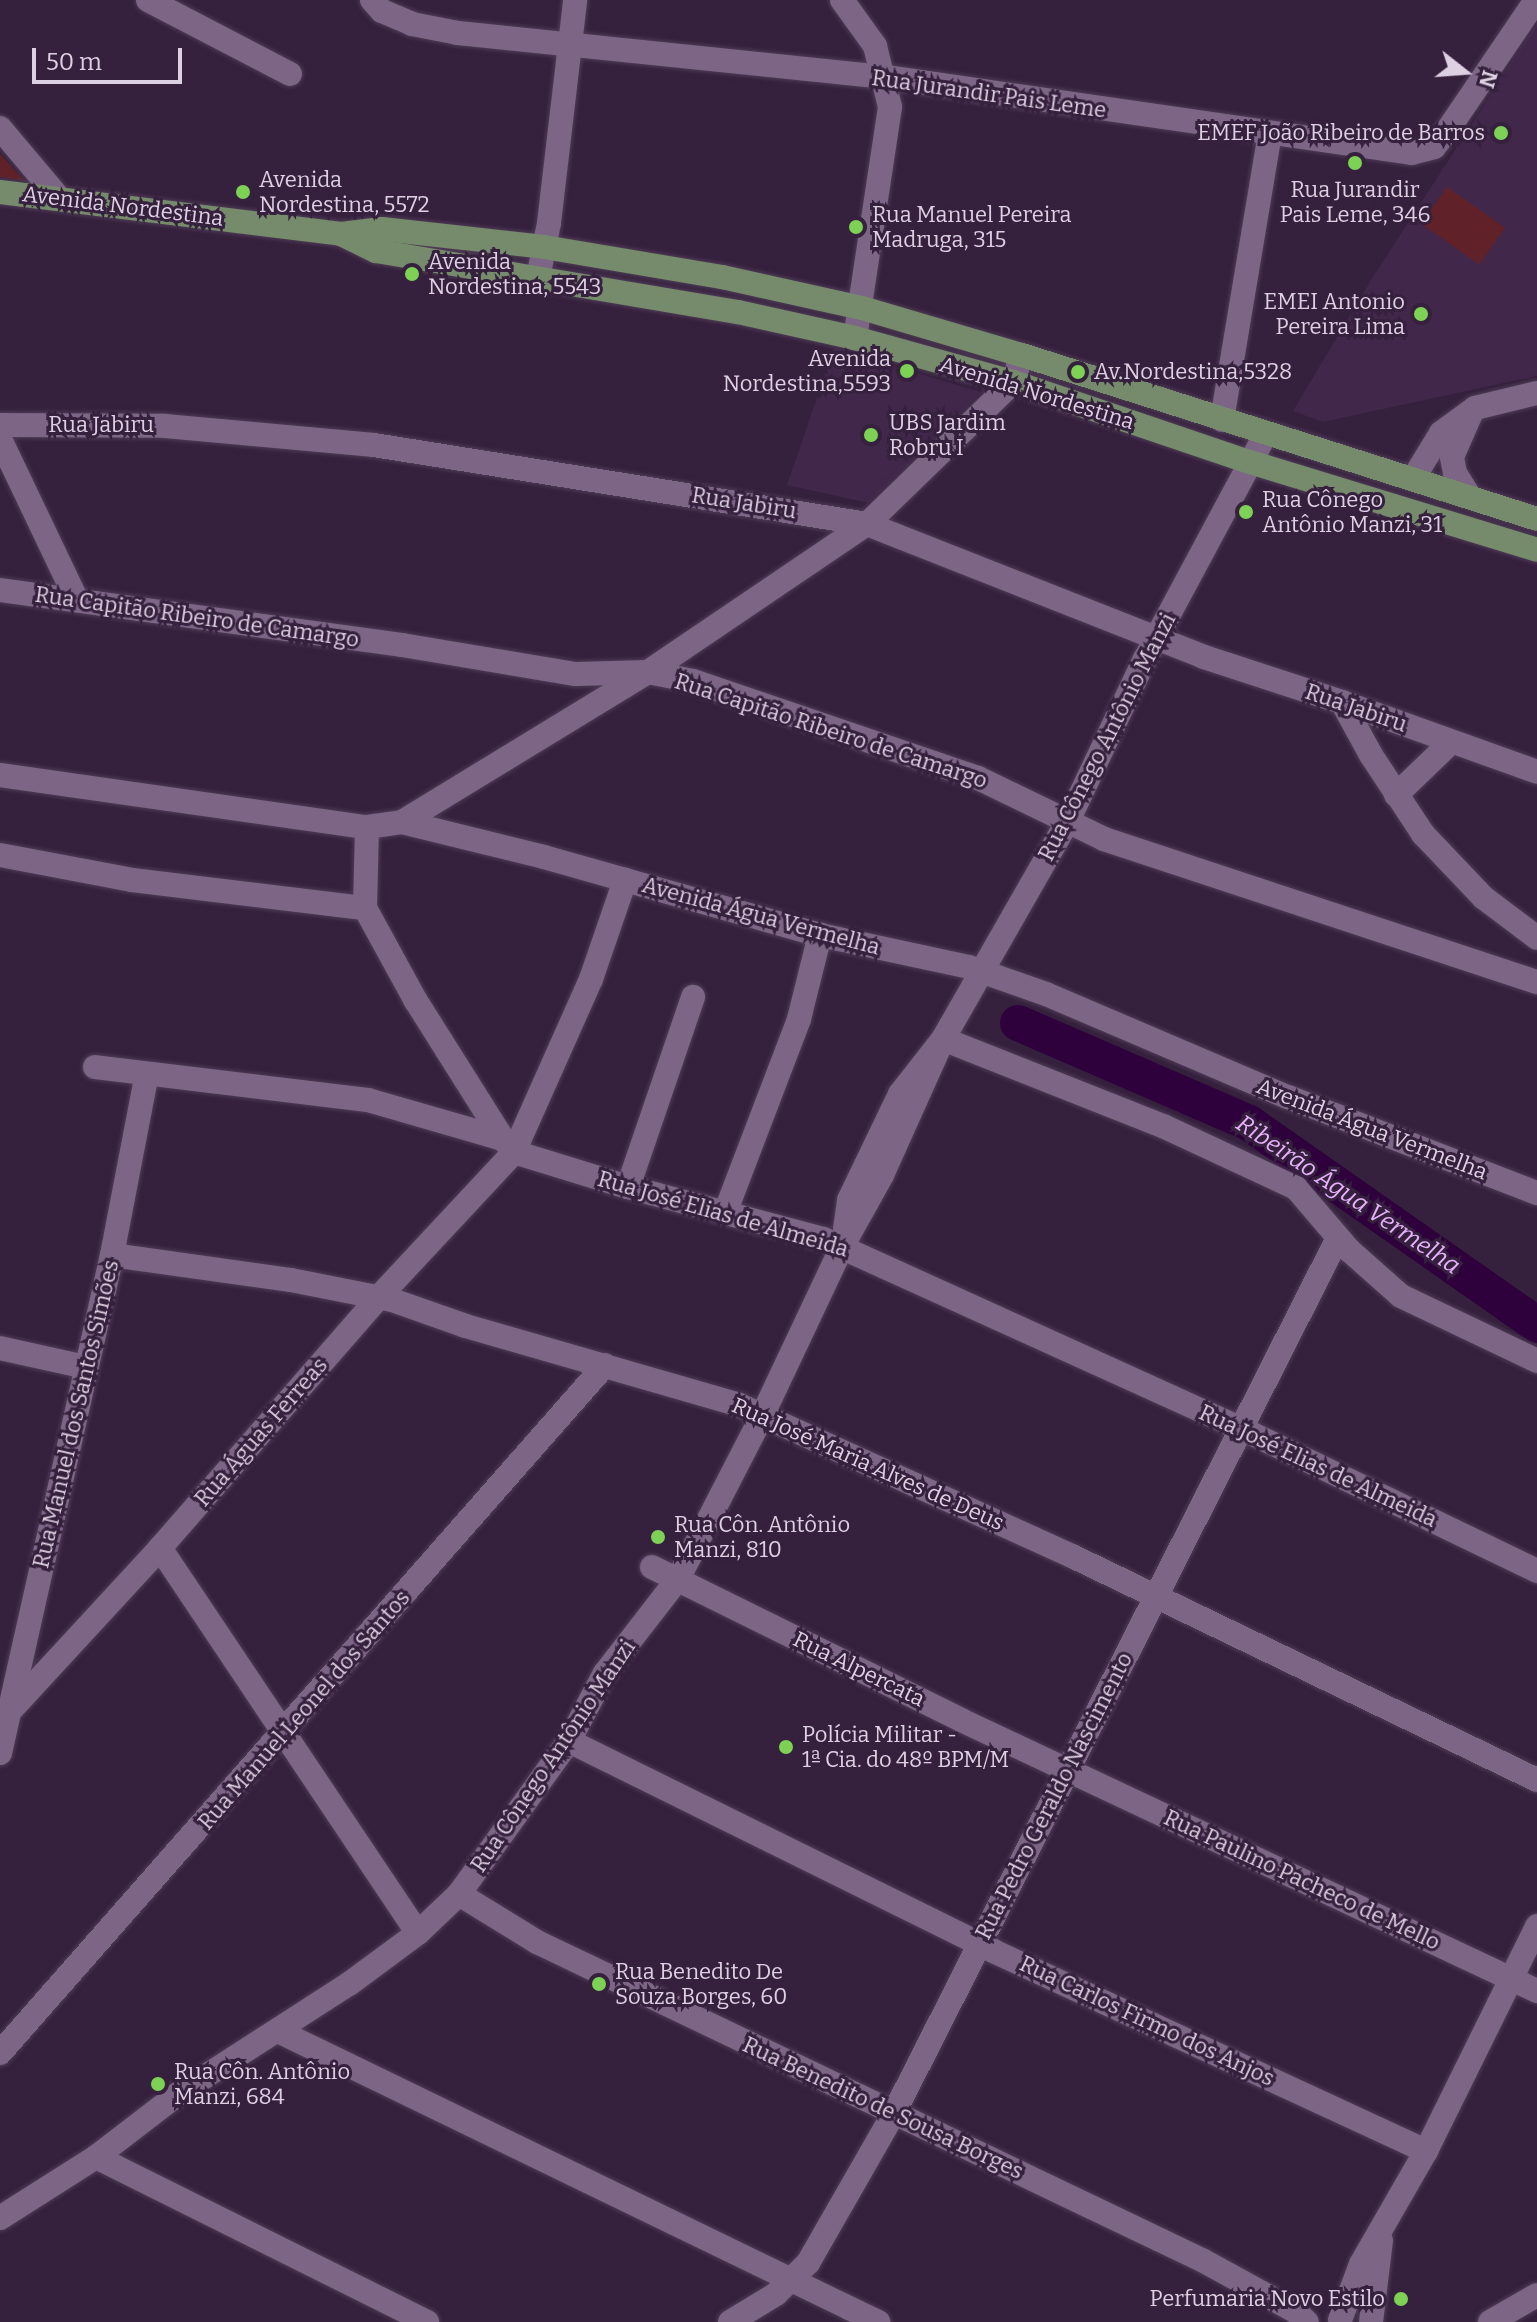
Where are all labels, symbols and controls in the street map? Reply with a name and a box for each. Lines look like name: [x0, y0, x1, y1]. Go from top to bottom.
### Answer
scale bar: [36, 32, 186, 82]
north arrow: [1425, 32, 1505, 112]
text: 50 m: [46, 48, 102, 76]
street label: Rua Jurandir Pais Leme: [870, 64, 1108, 124]
text: N: [1473, 67, 1504, 91]
place label: EMEF João Ribeiro de Barros: [1197, 120, 1485, 146]
marker: EMEF João Ribeiro de Barros: [1492, 124, 1510, 142]
marker: Rua Jurandir Pais Leme, 346: [1346, 154, 1364, 172]
place label: Avenida Nordestina, 5572: [259, 166, 429, 218]
place label: Rua Jurandir Pais Leme, 346: [1280, 176, 1430, 228]
street label: Avenida Nordestina: [21, 181, 225, 231]
marker: Avenida Nordestina, 5572: [234, 183, 252, 201]
place label: Rua Manuel Pereira Madruga, 315: [872, 201, 1071, 252]
marker: Rua Manuel Pereira Madruga, 315: [847, 218, 865, 236]
place label: Avenida Nordestina, 5543: [428, 248, 601, 300]
marker: Avenida Nordestina, 5543: [403, 265, 421, 283]
place label: EMEI Antonio Pereira Lima: [1263, 288, 1405, 340]
marker: EMEI Antonio Pereira Lima: [1412, 305, 1430, 323]
place label: Avenida Nordestina,5593: [723, 345, 891, 396]
street label: Avenida Nordestina: [936, 351, 1138, 435]
place label: Av.Nordestina,5328: [1094, 359, 1292, 385]
marker: Avenida Nordestina,5593: [898, 362, 916, 380]
marker: Av.Nordestina,5328: [1069, 363, 1087, 381]
place label: UBS Jardim Robru I: [889, 409, 1006, 460]
street label: Rua Jabiru: [48, 412, 154, 438]
marker: UBS Jardim Robru I: [860, 424, 882, 446]
street label: Rua Jabiru: [690, 482, 798, 524]
place label: Rua Cônego Antônio Manzi, 31: [1262, 486, 1442, 538]
marker: Rua Cônego Antônio Manzi, 31: [1237, 503, 1255, 521]
street label: Rua Capitão Ribeiro de Camargo: [33, 581, 361, 653]
street label: Rua Cônego Antônio Manzi: [1033, 609, 1181, 865]
street label: Rua Capitão Ribeiro de Camargo: [671, 668, 991, 794]
street label: Rua Jabiru: [1302, 678, 1410, 738]
street label: Avenida Água Vermelha: [639, 872, 883, 960]
street label: Avenida Água Vermelha: [1253, 1073, 1491, 1185]
water label: Ribeirão Água Vermelha: [1231, 1109, 1465, 1281]
street label: Rua José Elias de Almeida: [595, 1166, 851, 1262]
street label: Rua Manuel dos Santos Simões: [28, 1257, 124, 1571]
street label: Rua Águas Ferreas: [189, 1352, 333, 1512]
street label: Rua José Maria Alves de Deus: [728, 1392, 1008, 1536]
street label: Rua José Elias de Almeida: [1195, 1399, 1441, 1533]
place label: Rua Côn. Antônio Manzi, 810: [674, 1511, 850, 1562]
marker: Rua Côn. Antônio Manzi, 810: [649, 1528, 667, 1546]
street label: Rua Manuel Leonel dos Santos: [193, 1585, 415, 1835]
street label: Rua Alpercata: [789, 1626, 929, 1712]
street label: Rua Cônego Antônio Manzi: [465, 1635, 641, 1877]
street label: Rua Pedro Geraldo Nascimento: [970, 1648, 1138, 1944]
place label: Polícia Militar - 1ª Cia. do 48º BPM/M: [802, 1721, 1009, 1772]
marker: Polícia Militar - 1ª Cia. do 48º BPM/M: [777, 1738, 795, 1756]
street label: Rua Paulino Pacheco de Mello: [1160, 1804, 1444, 1956]
street label: Rua Carlos Firmo dos Anjos: [1015, 1950, 1279, 2092]
place label: Rua Benedito De Souza Borges, 60: [615, 1958, 787, 2010]
marker: Rua Benedito De Souza Borges, 60: [590, 1975, 608, 1993]
street label: Rua Benedito de Sousa Borges: [739, 2031, 1027, 2185]
place label: Rua Côn. Antônio Manzi, 684: [174, 2058, 350, 2110]
marker: Rua Côn. Antônio Manzi, 684: [149, 2075, 167, 2093]
place label: Perfumaria Novo Estilo: [1149, 2286, 1385, 2312]
marker: Perfumaria Novo Estilo: [1392, 2290, 1410, 2308]

